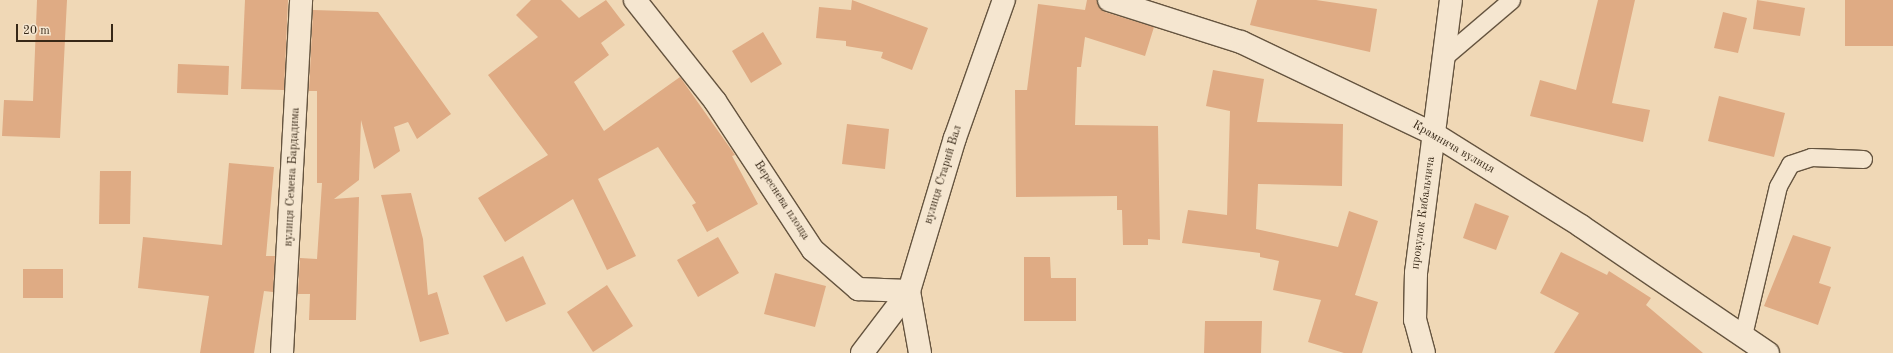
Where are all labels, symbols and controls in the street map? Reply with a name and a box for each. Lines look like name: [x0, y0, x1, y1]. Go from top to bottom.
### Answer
scale bar: [18, 16, 115, 42]
text: 20 m: [23, 25, 50, 37]
street label: вулиця Семена Бардадима: [282, 107, 304, 247]
street label: Крамнича вулиця: [1409, 119, 1497, 177]
street label: вулиця Старий Вал: [922, 124, 966, 226]
street label: провулок Кибальчича: [1409, 156, 1439, 270]
street label: Вереснева площа: [750, 159, 812, 243]

